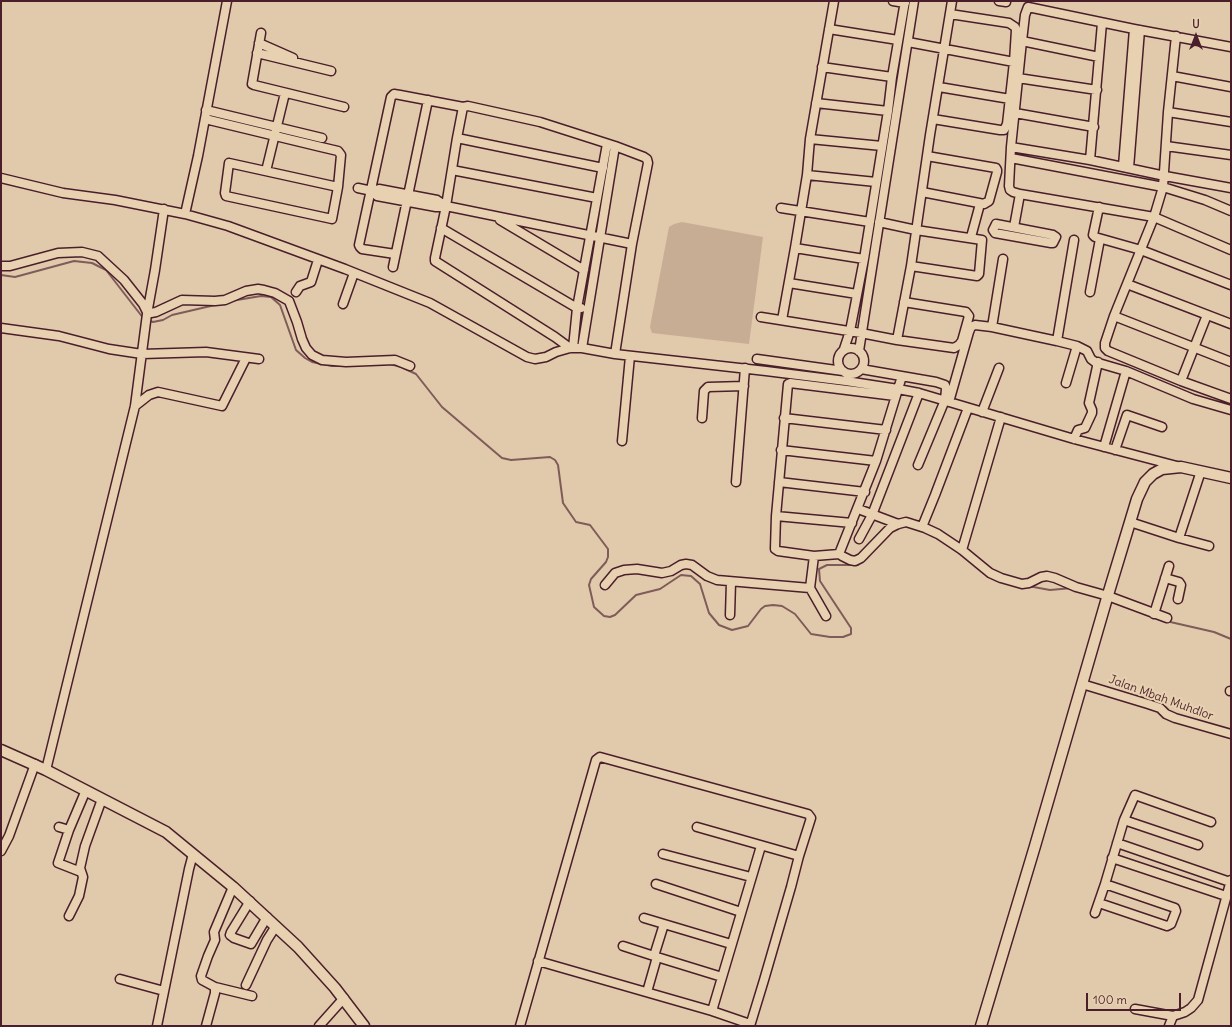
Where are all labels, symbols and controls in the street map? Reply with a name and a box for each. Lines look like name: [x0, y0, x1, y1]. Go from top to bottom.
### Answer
north arrow: [1176, 16, 1216, 56]
text: U: [1192, 17, 1200, 31]
street label: Jalan Mbah Muhdlor: [1107, 672, 1215, 724]
scale bar: [1088, 985, 1183, 1011]
text: 100 m: [1093, 992, 1127, 1007]

